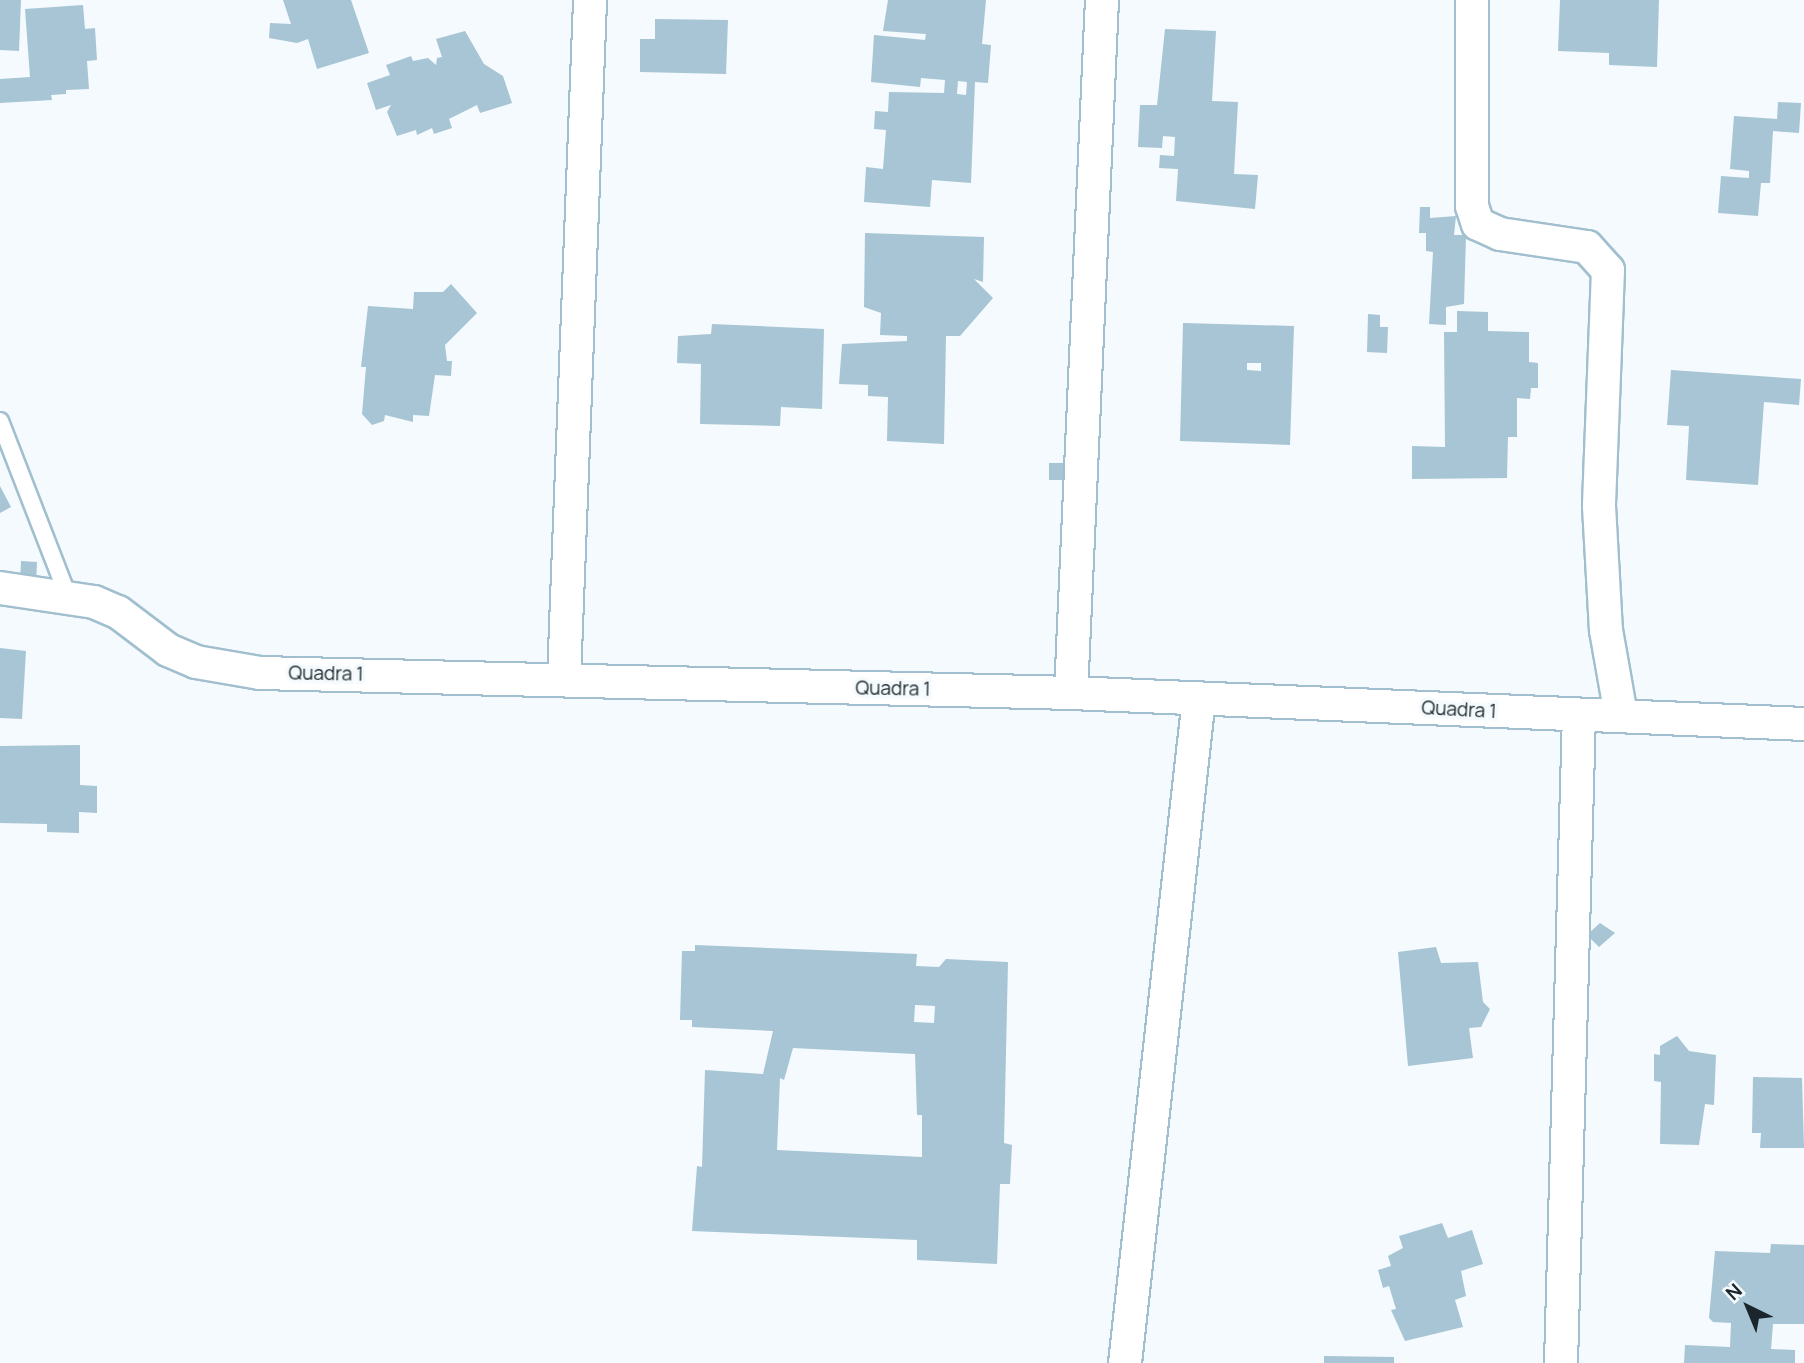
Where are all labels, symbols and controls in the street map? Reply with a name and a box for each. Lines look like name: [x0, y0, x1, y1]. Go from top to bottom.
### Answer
street label: Quadra 1: [288, 662, 364, 686]
street label: Quadra 1: [855, 677, 931, 701]
street label: Quadra 1: [1421, 697, 1497, 723]
north arrow: [1713, 1272, 1783, 1342]
text: N: [1720, 1277, 1748, 1306]

